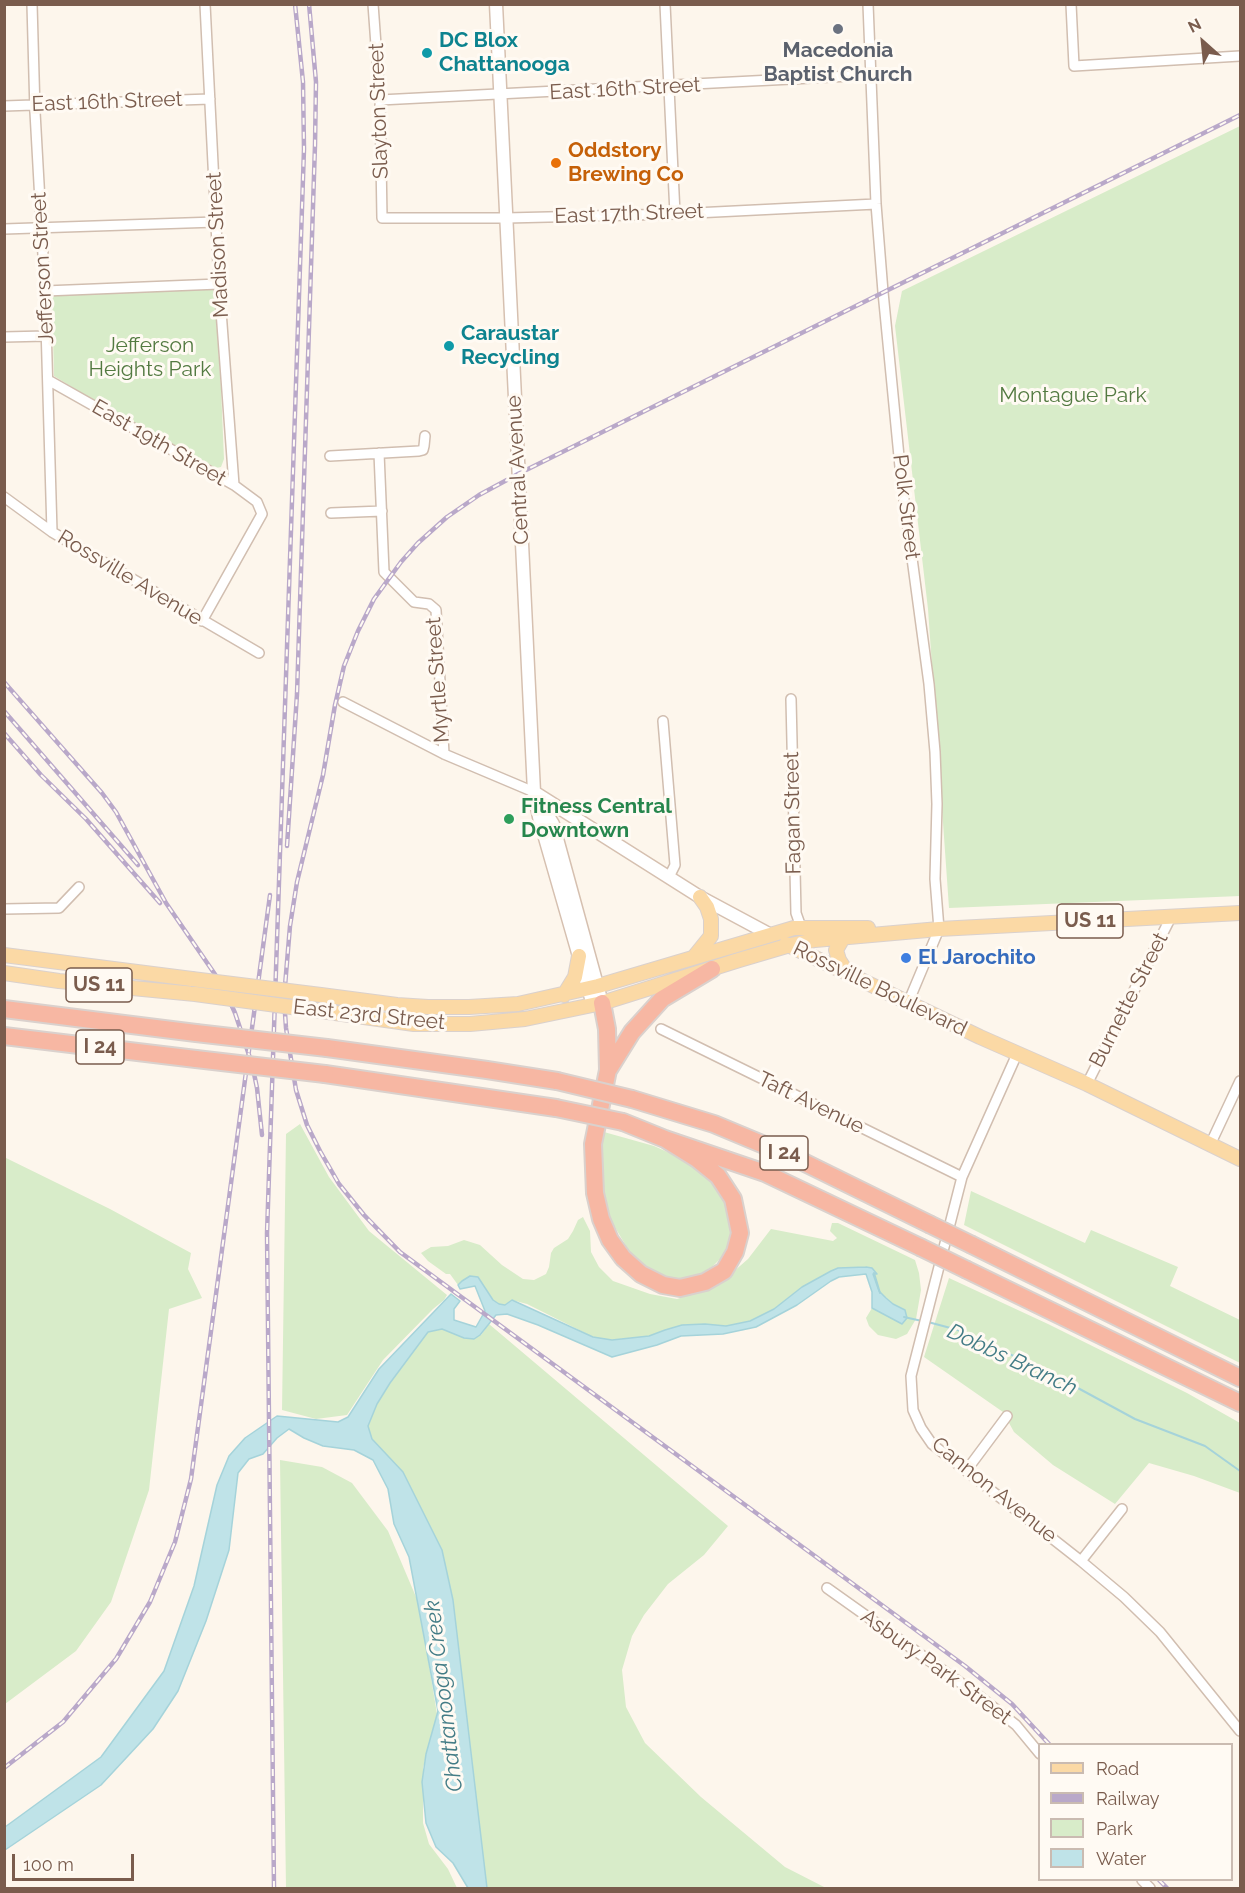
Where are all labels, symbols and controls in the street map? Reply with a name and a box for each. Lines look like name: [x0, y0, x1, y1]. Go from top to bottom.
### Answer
north arrow: [1173, 12, 1233, 72]
text: N: [1185, 14, 1204, 37]
marker: Macedonia Baptist Church: [831, 22, 845, 36]
place label: DC Blox Chattanooga: [439, 28, 570, 78]
place label: Macedonia Baptist Church: [764, 38, 912, 88]
street label: Slayton Street: [364, 43, 394, 179]
marker: DC Blox Chattanooga: [420, 46, 434, 60]
street label: East 16th Street: [549, 72, 701, 106]
street label: East 16th Street: [31, 87, 183, 117]
place label: Oddstory Brewing Co: [568, 138, 684, 188]
marker: Oddstory Brewing Co: [549, 156, 563, 170]
street label: Madison Street: [202, 172, 234, 318]
street label: Jefferson Street: [26, 191, 60, 345]
street label: East 17th Street: [554, 199, 704, 229]
place label: Caraustar Recycling: [461, 321, 560, 371]
park label: Jefferson Heights Park: [89, 333, 211, 383]
marker: Caraustar Recycling: [442, 339, 456, 353]
park label: Montague Park: [999, 383, 1147, 409]
street label: East 19th Street: [87, 394, 231, 492]
street label: Central Avenue: [502, 395, 534, 545]
street label: Polk Street: [887, 453, 925, 561]
street label: Rossville Avenue: [53, 525, 207, 631]
street label: Myrtle Street: [421, 616, 455, 744]
street label: Fagan Street: [779, 751, 807, 875]
place label: Fitness Central Downtown: [521, 794, 672, 844]
marker: Fitness Central Downtown: [502, 812, 516, 826]
road number: US 11: [1057, 904, 1123, 938]
street label: Burnette Street: [1084, 928, 1174, 1072]
street label: Rossville Boulevard: [789, 936, 971, 1042]
place label: El Jarochito: [918, 945, 1036, 971]
marker: El Jarochito: [899, 951, 913, 965]
road number: US 11: [66, 968, 132, 1002]
street label: East 23rd Street: [292, 994, 446, 1036]
road number: I 24: [76, 1030, 124, 1064]
street label: Taft Avenue: [754, 1066, 868, 1140]
road number: I 24: [760, 1136, 808, 1170]
water label: Dobbs Branch: [943, 1318, 1081, 1402]
street label: Cannon Avenue: [926, 1432, 1062, 1548]
water label: Chattanooga Creek: [419, 1599, 469, 1793]
street label: Asbury Park Street: [856, 1604, 1016, 1730]
legend: [1038, 1743, 1233, 1881]
text: Road: [1096, 1758, 1139, 1779]
text: Railway: [1096, 1788, 1160, 1809]
text: Park: [1096, 1818, 1133, 1839]
scale bar: [15, 1842, 136, 1880]
text: Water: [1096, 1848, 1146, 1869]
text: 100 m: [23, 1854, 74, 1875]

